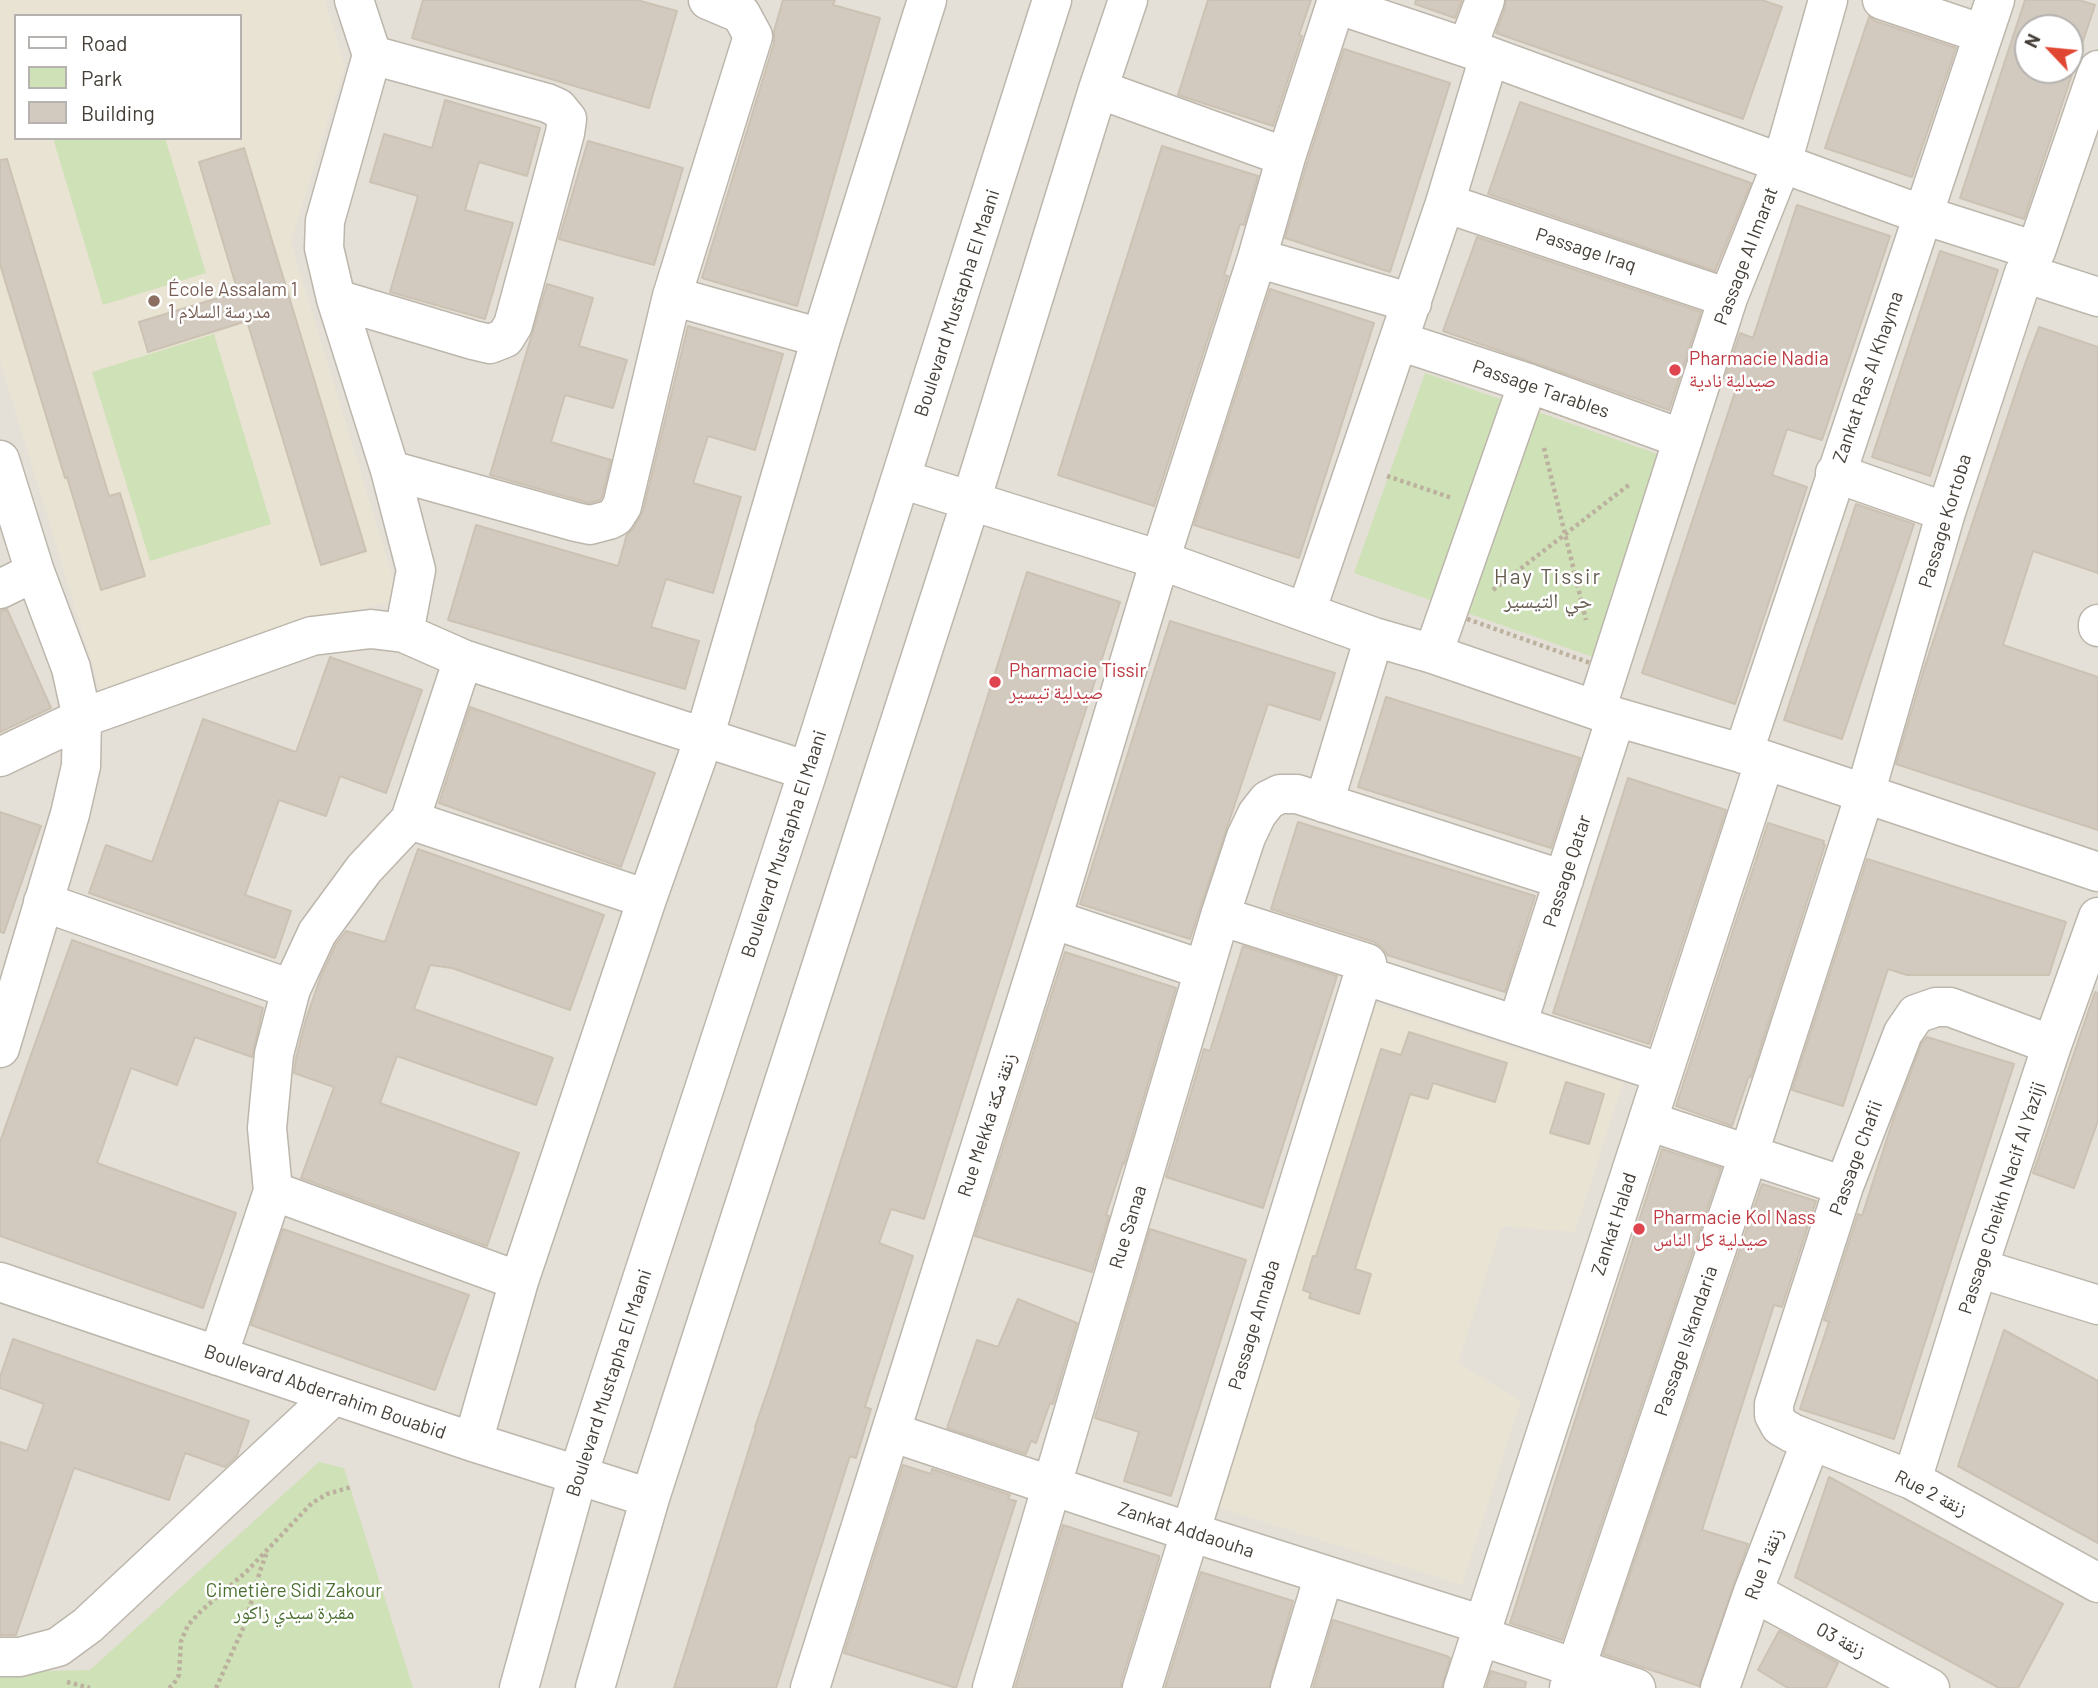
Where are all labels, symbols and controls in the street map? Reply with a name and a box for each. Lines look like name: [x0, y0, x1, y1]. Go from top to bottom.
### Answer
legend: [14, 14, 242, 140]
north arrow: [2014, 14, 2084, 84]
text: Road: [81, 30, 127, 55]
text: N: [2018, 30, 2045, 51]
text: Park: [81, 65, 122, 90]
text: Building: [81, 100, 155, 125]
street label: Passage Al Imarat: [1709, 184, 1783, 328]
street label: Boulevard Mustapha El Maani: [909, 186, 1005, 420]
street label: Passage Iraq: [1533, 223, 1639, 277]
place label: École Assalam 1 مدرسة السلام 1: [168, 279, 297, 323]
street label: Zankat Ras Al Khayma: [1828, 288, 1908, 466]
marker: École Assalam 1 مدرسة السلام 1: [146, 293, 162, 309]
place label: Pharmacie Nadia صيدلية نادية: [1689, 348, 1829, 392]
street label: Passage Tarables: [1470, 355, 1612, 423]
marker: Pharmacie Nadia صيدلية نادية: [1667, 362, 1683, 378]
street label: Passage Kortoba: [1914, 451, 1976, 591]
district label: Hay Tissir حي التيسير: [1495, 564, 1601, 614]
place label: Pharmacie Tissir صيدلية تيسير: [1009, 660, 1146, 704]
marker: Pharmacie Tissir صيدلية تيسير: [987, 674, 1003, 690]
street label: Boulevard Mustapha El Maani: [736, 727, 832, 961]
street label: Passage Qatar: [1538, 812, 1596, 930]
street label: Rue Mekka زنقة مكة: [953, 1050, 1021, 1200]
street label: Passage Cheikh Nacif Al Yaziji: [1954, 1079, 2050, 1317]
street label: Passage Chafii: [1825, 1097, 1887, 1219]
street label: Zankat Halad: [1587, 1170, 1641, 1278]
street label: Rue Sanaa: [1105, 1182, 1151, 1272]
place label: Pharmacie Kol Nass صيدلية كل الناس: [1653, 1207, 1816, 1251]
marker: Pharmacie Kol Nass صيدلية كل الناس: [1631, 1221, 1647, 1237]
street label: Passage Annaba: [1223, 1257, 1285, 1393]
street label: Passage Iskandaria: [1650, 1263, 1722, 1419]
street label: Boulevard Mustapha El Maani: [561, 1266, 657, 1500]
street label: Boulevard Abderrahim Bouabid: [201, 1340, 449, 1444]
street label: Rue 2 زنقة: [1891, 1465, 1971, 1521]
street label: Zankat Addaouha: [1115, 1497, 1257, 1563]
street label: Rue 1 زنقة: [1740, 1525, 1788, 1603]
park label: Cimetière Sidi Zakour مقبرة سيدي زاكور: [206, 1580, 382, 1624]
street label: زنقة 03: [1812, 1618, 1870, 1662]

